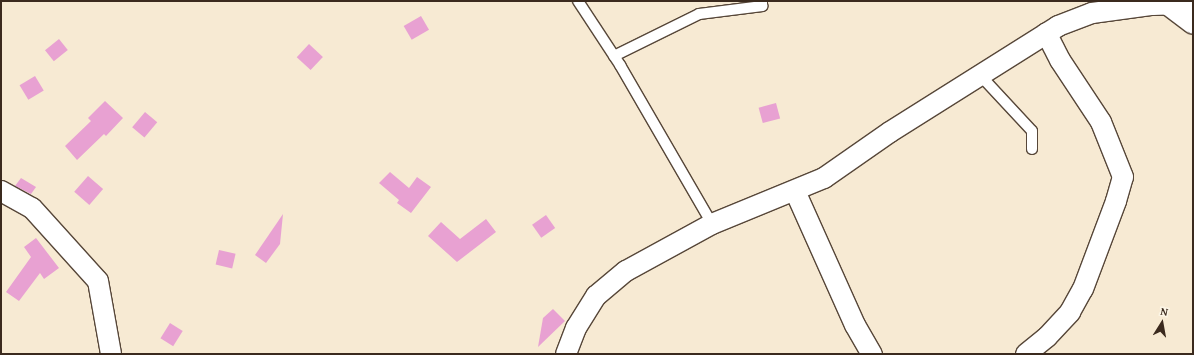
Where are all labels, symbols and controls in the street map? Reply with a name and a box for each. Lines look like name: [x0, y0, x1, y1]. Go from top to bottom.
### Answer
north arrow: [1142, 303, 1182, 343]
text: N: [1159, 303, 1169, 320]

